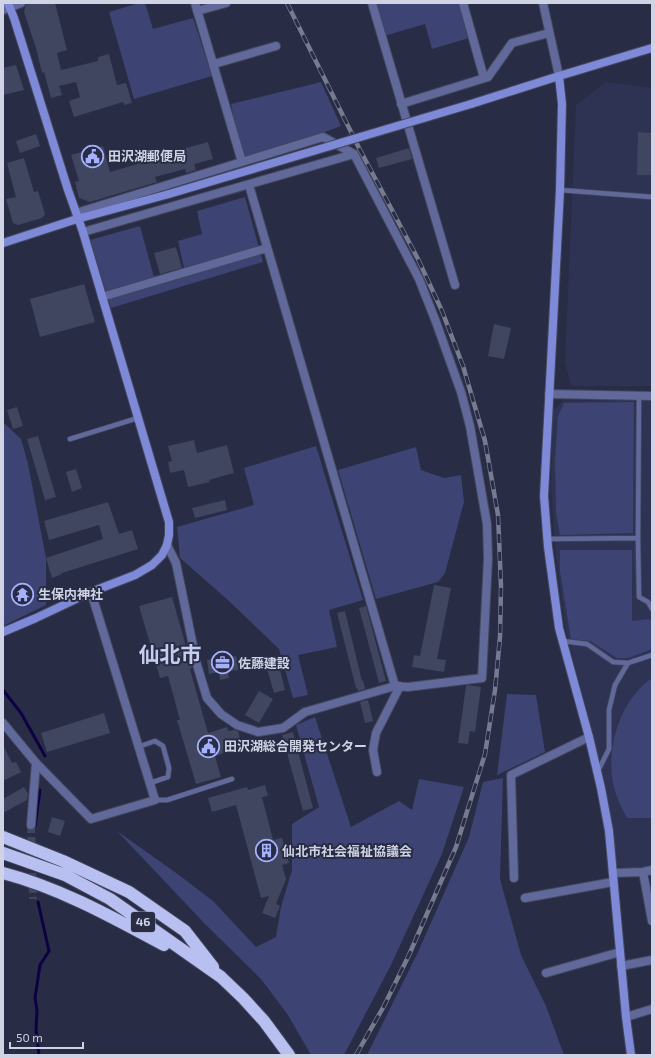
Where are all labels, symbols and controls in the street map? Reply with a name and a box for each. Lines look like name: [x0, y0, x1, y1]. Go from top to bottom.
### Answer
public building icon: 田沢湖郵便局: [80, 143, 106, 169]
place label: 田沢湖郵便局: [108, 148, 186, 164]
temple icon: 生保内神社: [10, 581, 36, 607]
place label: 生保内神社: [38, 586, 103, 602]
district label: 仙北市: [139, 641, 202, 666]
office icon: 佐藤建設: [210, 650, 236, 676]
place label: 佐藤建設: [238, 655, 290, 671]
public building icon: 田沢湖総合開発センター: [196, 733, 222, 759]
place label: 田沢湖総合開発センター: [224, 738, 367, 754]
building icon: 仙北市社会福祉協議会: [254, 838, 280, 864]
place label: 仙北市社会福祉協議会: [282, 843, 412, 859]
road number: 46: [131, 912, 155, 932]
scale bar: [10, 1024, 83, 1050]
text: 50 m: [16, 1030, 43, 1044]

